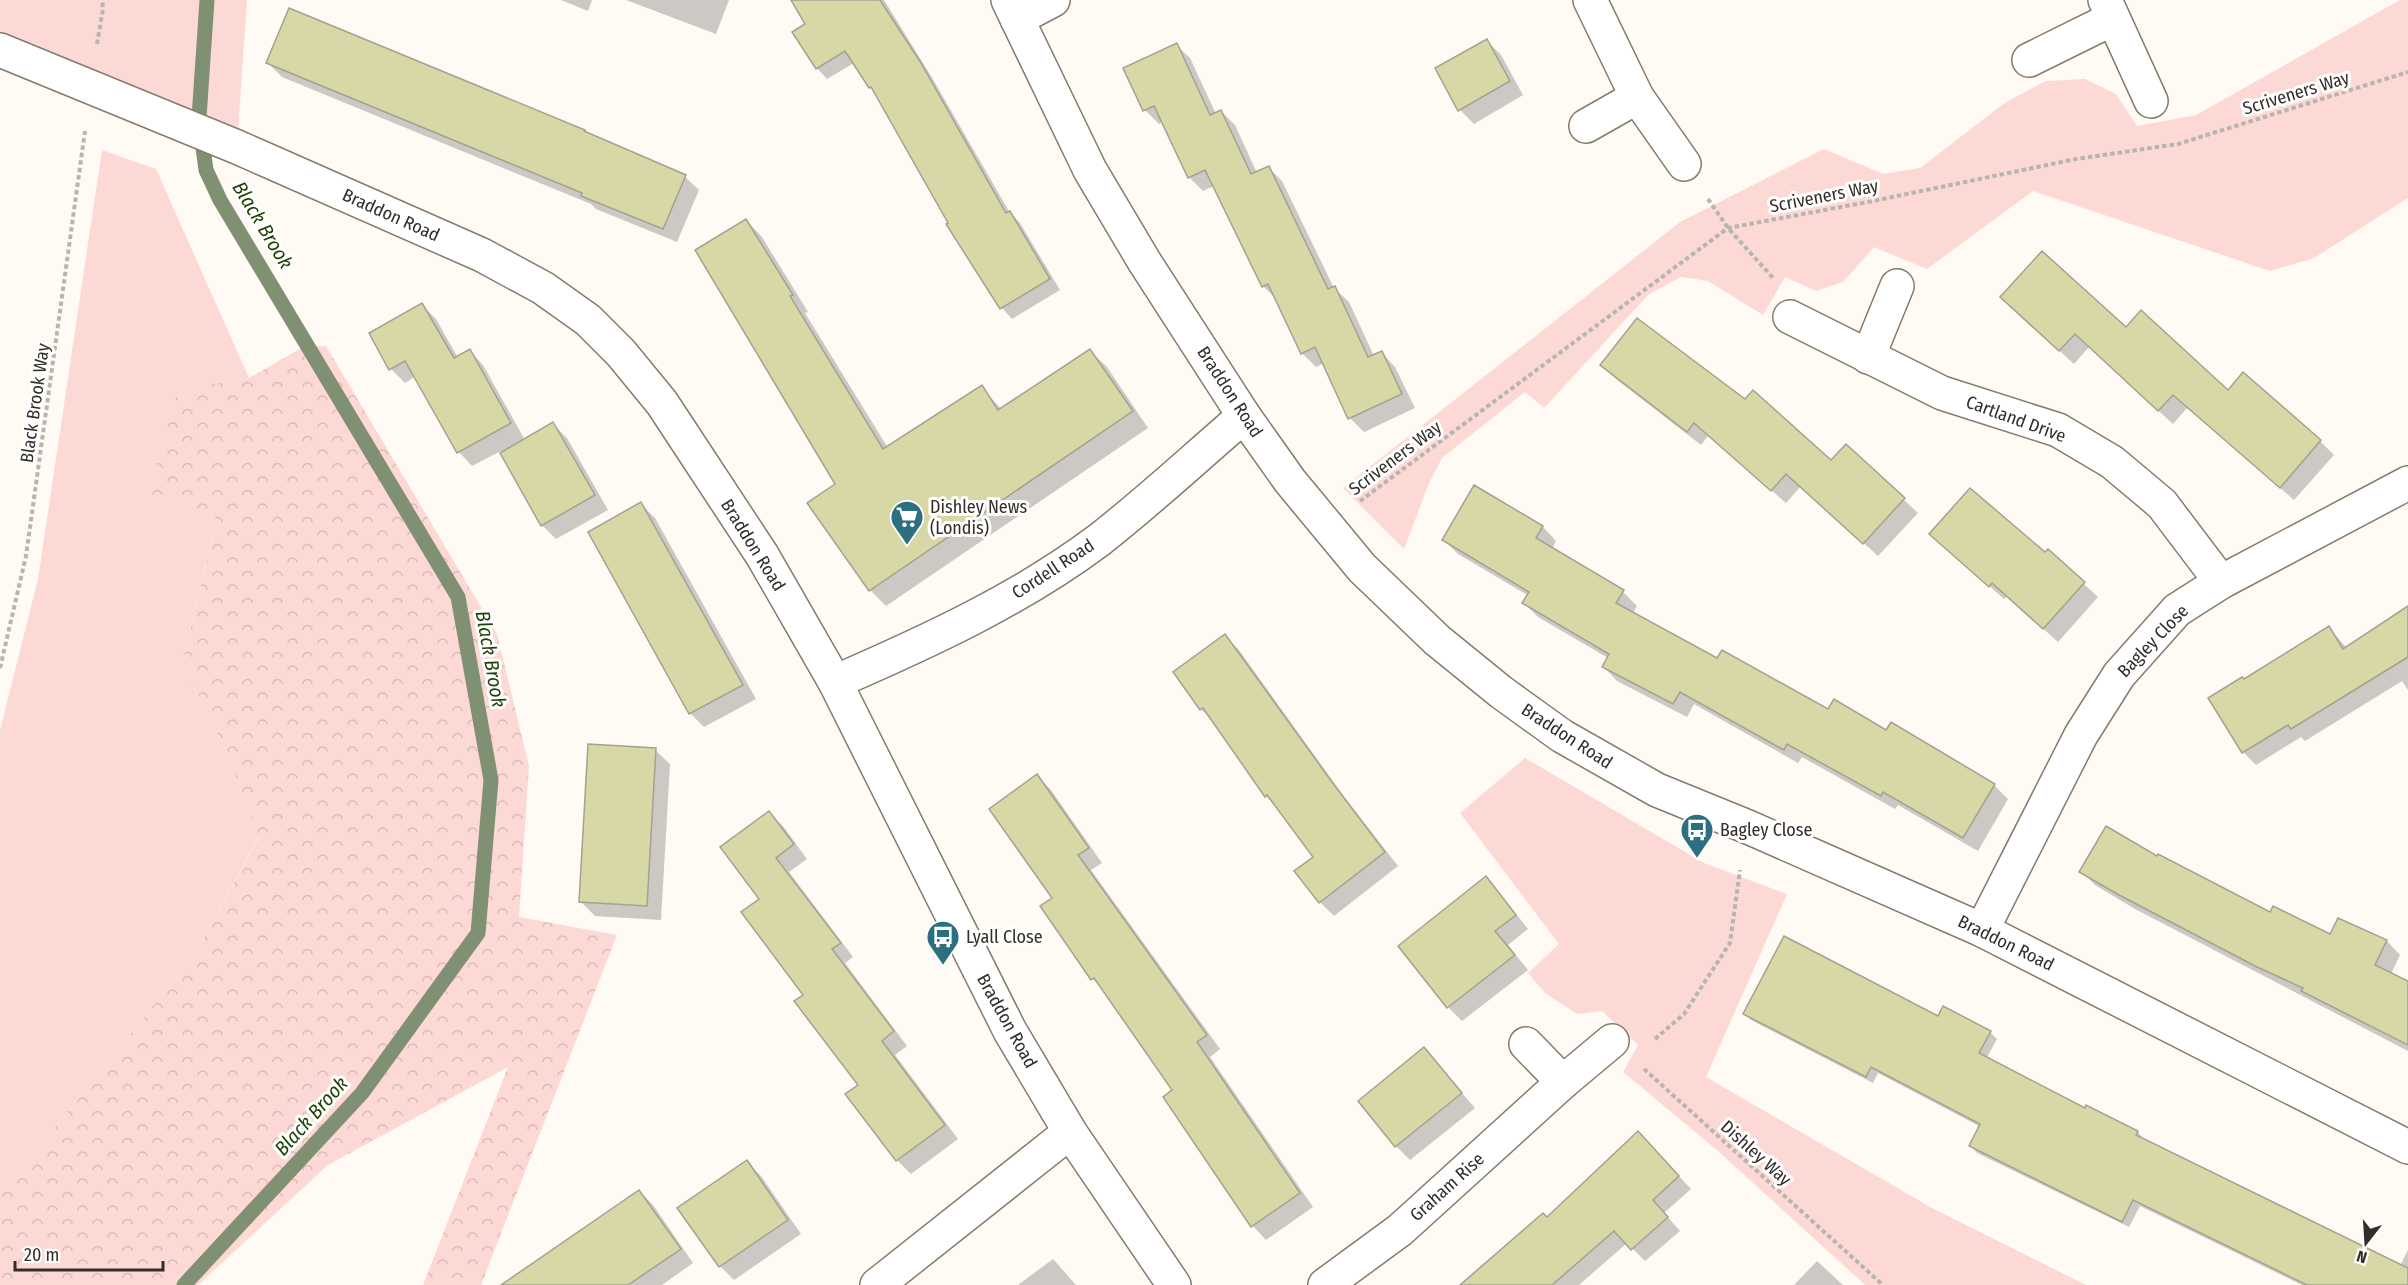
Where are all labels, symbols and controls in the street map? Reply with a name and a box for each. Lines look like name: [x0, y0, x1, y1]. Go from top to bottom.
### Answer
street label: Scriveners Way: [2240, 66, 2352, 120]
street label: Scriveners Way: [1768, 175, 1880, 217]
water label: Black Brook: [228, 177, 299, 273]
street label: Braddon Road: [339, 184, 443, 246]
street label: Black Brook Way: [16, 342, 54, 464]
street label: Braddon Road: [1192, 342, 1268, 442]
street label: Cartland Drive: [1963, 391, 2069, 447]
street label: Scriveners Way: [1344, 416, 1446, 500]
street label: Braddon Road: [716, 495, 790, 595]
place label: Dishley News (Londis): [930, 496, 1028, 539]
supermarket icon: Dishley News (Londis): [889, 499, 925, 546]
street label: Cordell Road: [1008, 534, 1098, 604]
street label: Bagley Close: [2113, 600, 2193, 682]
water label: Black Brook: [471, 609, 511, 709]
street label: Braddon Road: [1517, 698, 1617, 774]
bus stop icon: Bagley Close: [1679, 812, 1715, 859]
place label: Bagley Close: [1720, 819, 1812, 841]
street label: Braddon Road: [1954, 910, 2058, 976]
bus stop icon: Lyall Close: [925, 919, 961, 966]
place label: Lyall Close: [966, 926, 1043, 948]
street label: Braddon Road: [972, 970, 1042, 1072]
water label: Black Brook: [269, 1072, 353, 1160]
street label: Dishley Way: [1716, 1116, 1796, 1190]
street label: Graham Rise: [1405, 1148, 1489, 1226]
north arrow: [2336, 1213, 2396, 1273]
scale bar: [15, 1234, 164, 1272]
text: 20 m: [24, 1244, 59, 1266]
text: N: [2354, 1246, 2369, 1267]

